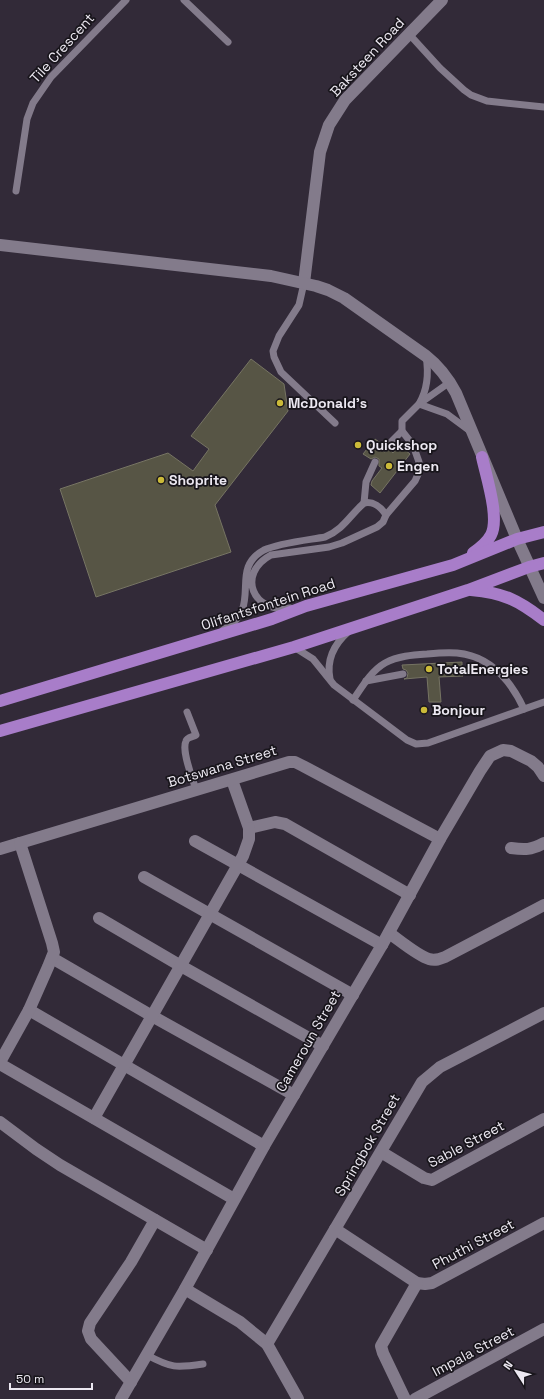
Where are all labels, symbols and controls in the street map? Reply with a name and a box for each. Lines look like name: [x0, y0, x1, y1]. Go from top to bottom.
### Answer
street label: Tile Crescent: [26, 9, 98, 87]
street label: Baksteen Road: [326, 14, 408, 100]
place label: McDonald's: [288, 394, 367, 412]
marker: McDonald's: [275, 398, 285, 408]
place label: Quickshop: [366, 436, 437, 454]
marker: Quickshop: [353, 440, 363, 450]
place label: Engen: [397, 457, 439, 475]
marker: Engen: [384, 461, 394, 471]
place label: Shoprite: [169, 471, 227, 489]
marker: Shoprite: [156, 475, 166, 485]
street label: Olifantsfontein Road: [199, 574, 337, 634]
place label: TotalEnergies: [437, 660, 528, 678]
marker: TotalEnergies: [424, 664, 434, 674]
place label: Bonjour: [432, 701, 485, 719]
marker: Bonjour: [419, 705, 429, 715]
street label: Botswana Street: [165, 741, 279, 791]
street label: Cameroun Street: [272, 987, 344, 1095]
street label: Springbok Street: [330, 1091, 404, 1199]
street label: Sable Street: [425, 1116, 507, 1172]
street label: Phuthi Street: [429, 1215, 517, 1273]
street label: Impala Street: [429, 1322, 517, 1380]
north arrow: [496, 1351, 536, 1391]
text: N: [500, 1358, 516, 1372]
scale bar: [10, 1365, 92, 1391]
text: 50 m: [16, 1371, 44, 1387]

